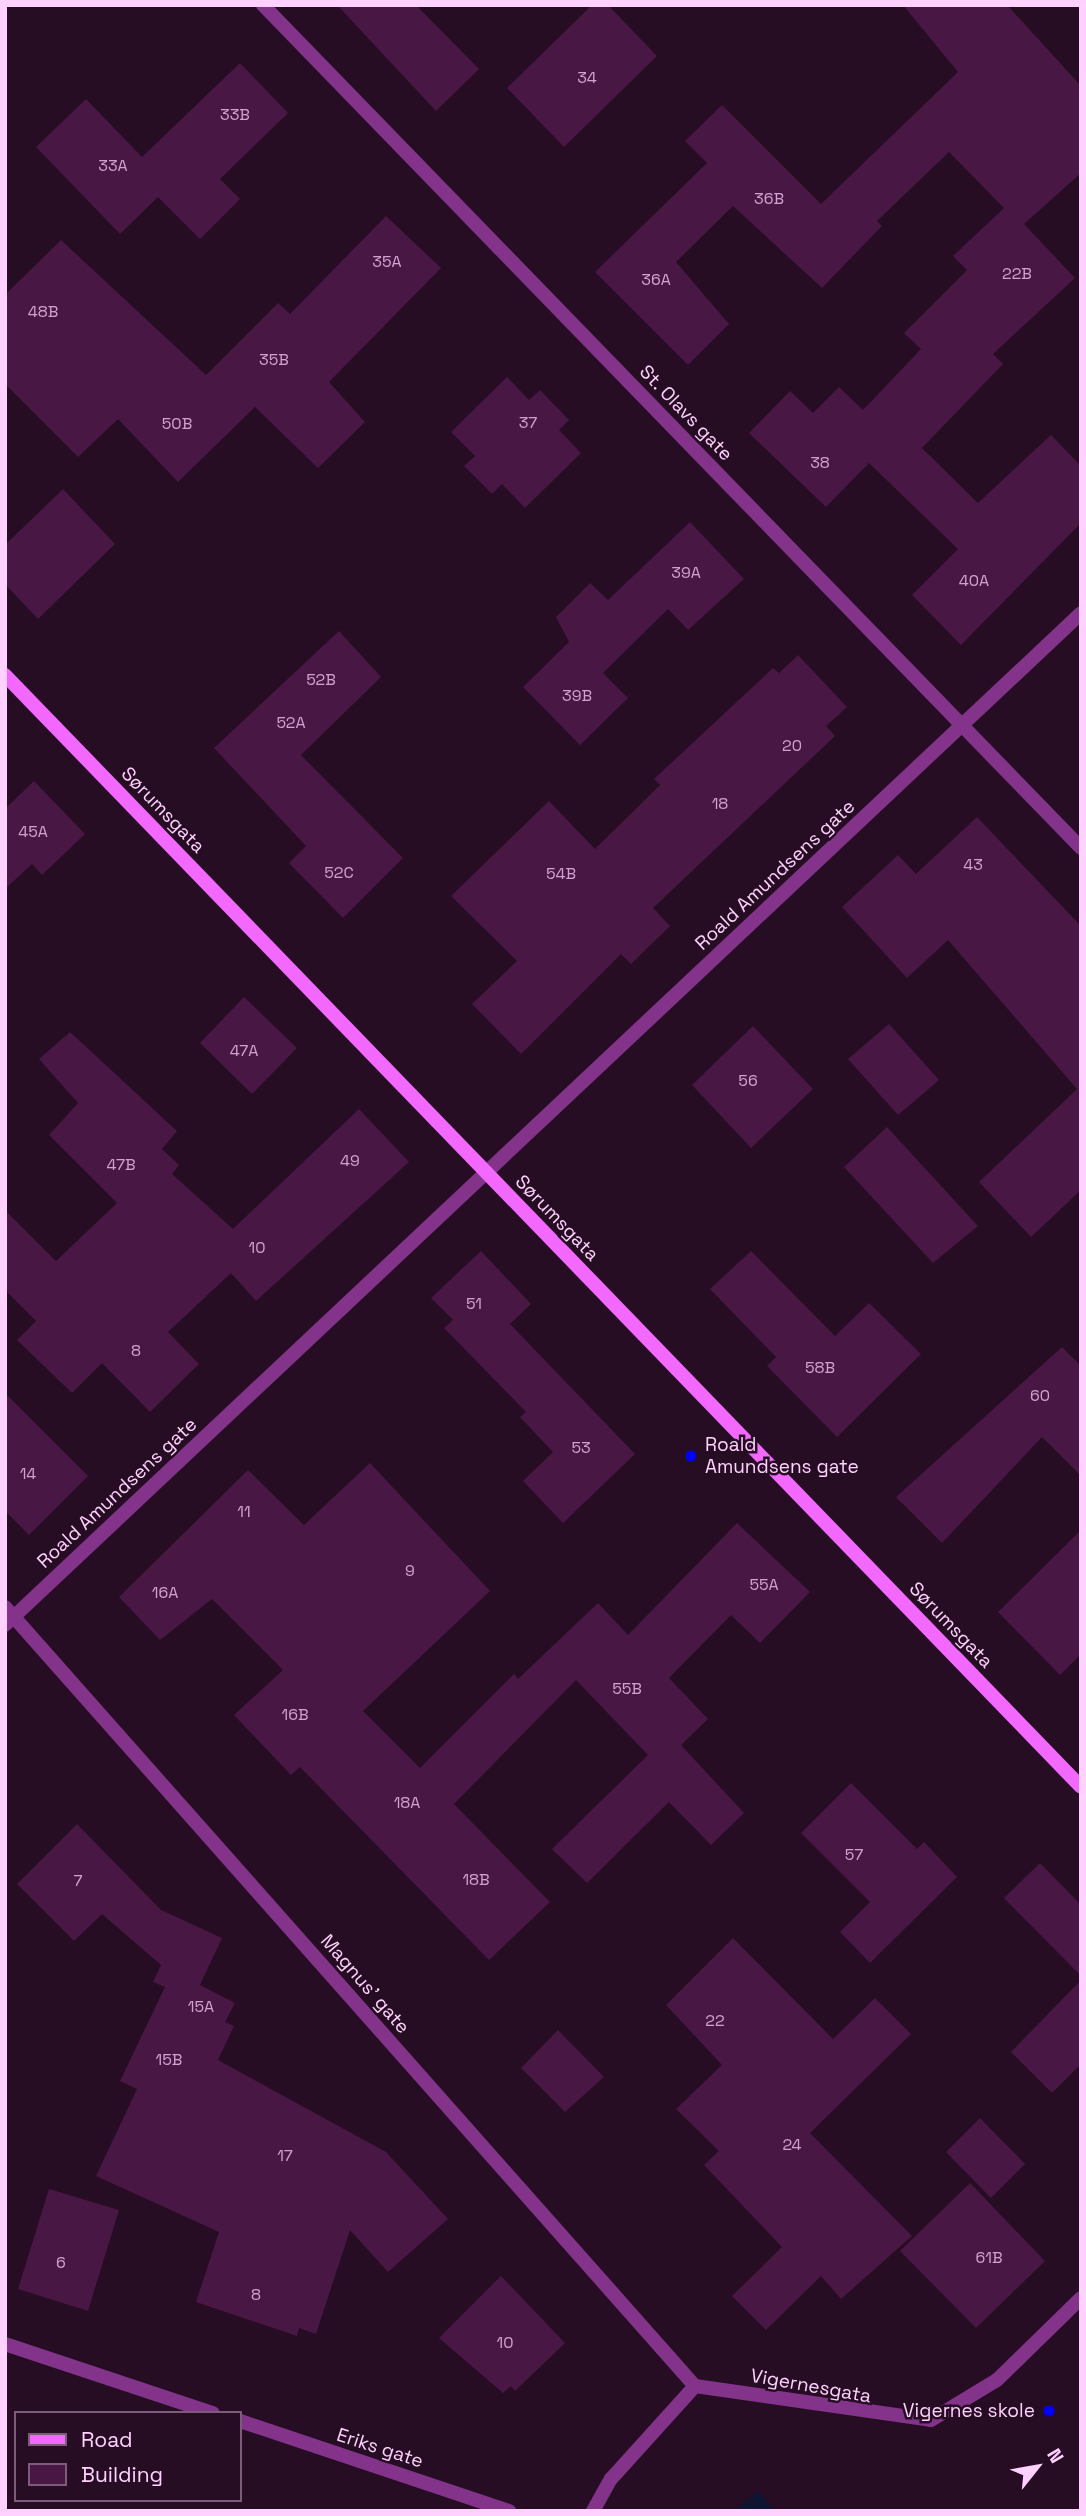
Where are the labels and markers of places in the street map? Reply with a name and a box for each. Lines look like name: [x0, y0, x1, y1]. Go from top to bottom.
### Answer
place label: Roald Amundsens gate: [705, 1434, 859, 1478]
marker: Roald Amundsens gate: [683, 1448, 699, 1464]
place label: Vigernes skole: [903, 2400, 1035, 2422]
marker: Vigernes skole: [1041, 2403, 1057, 2419]

